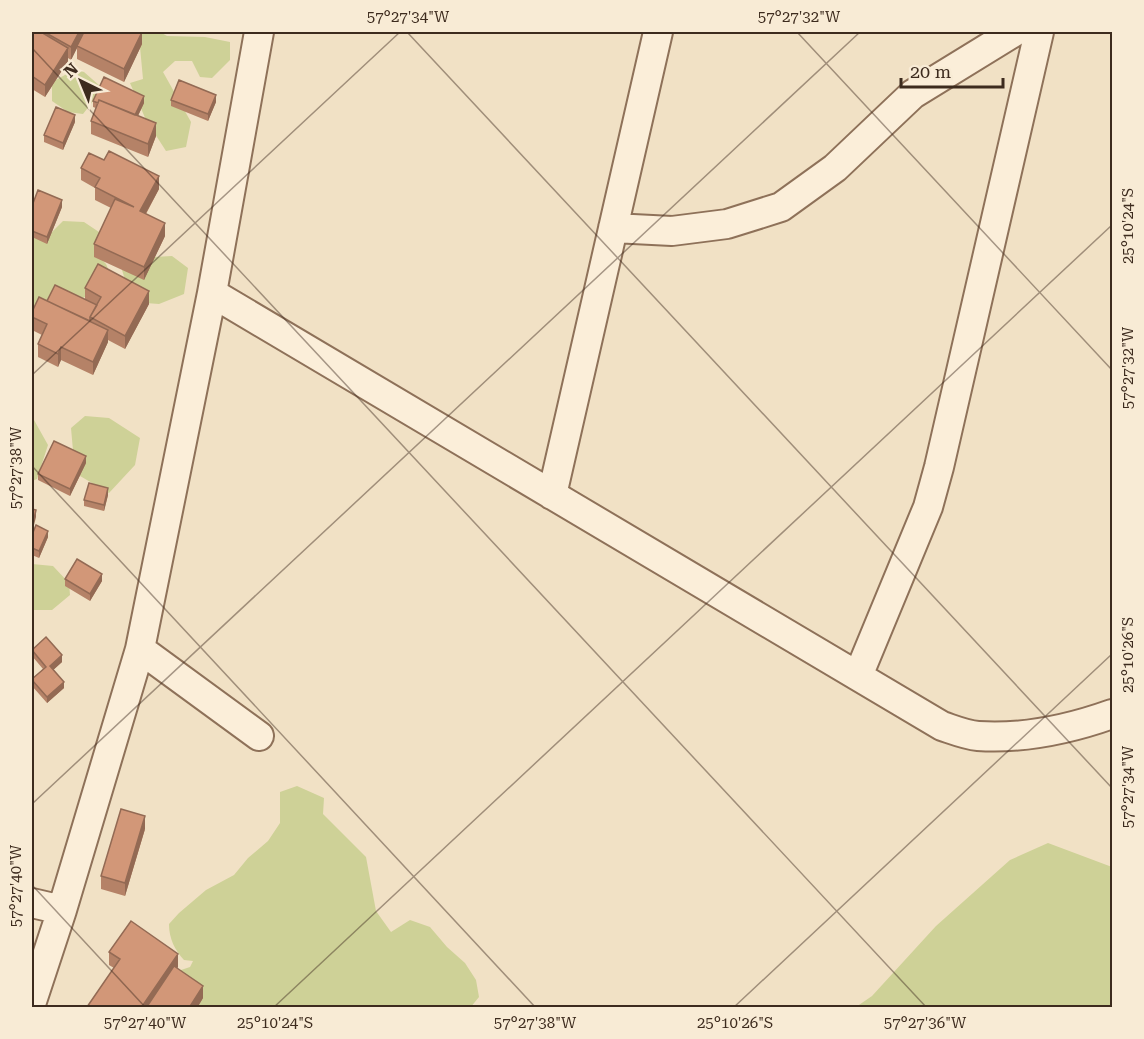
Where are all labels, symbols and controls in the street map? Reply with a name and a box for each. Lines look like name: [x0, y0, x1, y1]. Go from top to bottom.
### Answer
text: 57°27'34"W: [367, 8, 450, 26]
text: 57°27'32"W: [758, 8, 841, 26]
north arrow: [51, 51, 111, 111]
scale bar: [901, 51, 1003, 89]
text: N: [60, 59, 82, 82]
text: 20 m: [910, 61, 951, 82]
text: 25°10'24"S: [1119, 188, 1137, 264]
text: 57°27'32"W: [1119, 326, 1137, 409]
text: 57°27'38"W: [7, 426, 25, 509]
text: 25°10'26"S: [1119, 617, 1137, 693]
text: 57°27'34"W: [1119, 745, 1137, 828]
text: 57°27'40"W: [7, 844, 25, 927]
text: 57°27'40"W: [104, 1014, 187, 1032]
text: 25°10'24"S: [237, 1014, 313, 1032]
text: 57°27'38"W: [494, 1014, 577, 1032]
text: 25°10'26"S: [697, 1014, 773, 1032]
text: 57°27'36"W: [884, 1014, 967, 1032]

